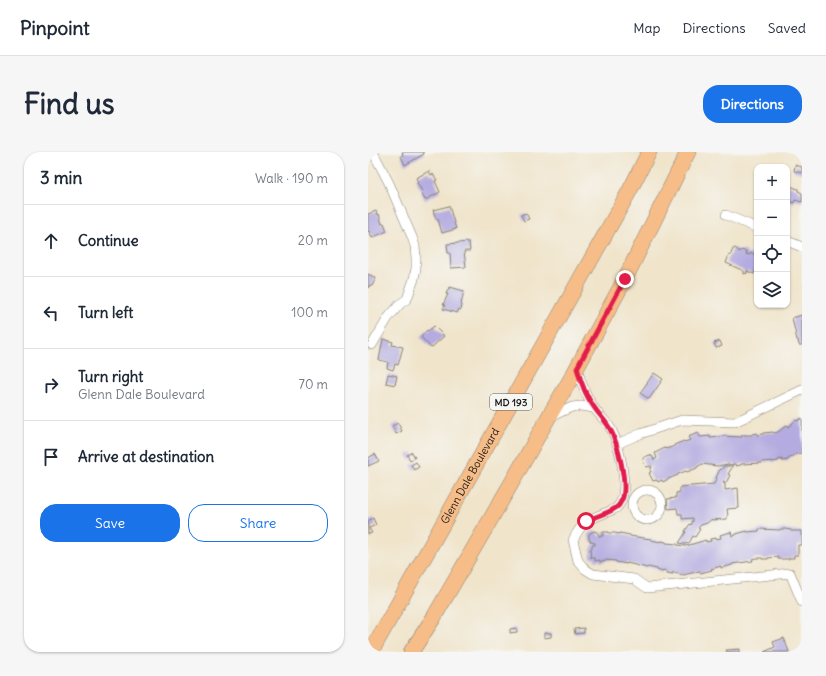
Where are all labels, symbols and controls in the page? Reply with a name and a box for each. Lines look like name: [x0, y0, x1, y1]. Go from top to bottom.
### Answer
text: Pinpoint: [20, 16, 90, 40]
text: Map: [633, 19, 660, 37]
text: Directions: [682, 19, 746, 37]
text: Saved: [768, 19, 806, 37]
button: Directions: [703, 85, 802, 123]
text: Find us: [24, 86, 115, 122]
map controls: [754, 164, 790, 308]
button: +: [754, 164, 790, 200]
text: 3 min: [40, 167, 82, 189]
text: Walk · 190 m: [255, 170, 328, 187]
button: −: [754, 200, 790, 236]
icon: ahead: [40, 230, 62, 252]
text: Continue: [78, 231, 139, 250]
text: 20 m: [298, 232, 328, 249]
button: locate: [754, 236, 790, 272]
route end: [616, 270, 634, 288]
button: layers: [754, 272, 790, 308]
icon: left: [40, 302, 62, 324]
text: Turn left: [78, 303, 133, 322]
text: 100 m: [291, 304, 328, 321]
text: Turn right: [78, 367, 143, 386]
icon: right: [40, 374, 62, 396]
text: 70 m: [299, 376, 328, 393]
text: Glenn Dale Boulevard: [78, 386, 205, 403]
road number: MD 193: [490, 394, 532, 410]
street label: Glenn Dale Boulevard: [437, 425, 502, 526]
icon: arrive: [40, 446, 62, 468]
text: Arrive at destination: [78, 447, 214, 466]
button: Save: [40, 504, 180, 542]
button: Share: [188, 504, 328, 542]
route start: [577, 512, 595, 530]

